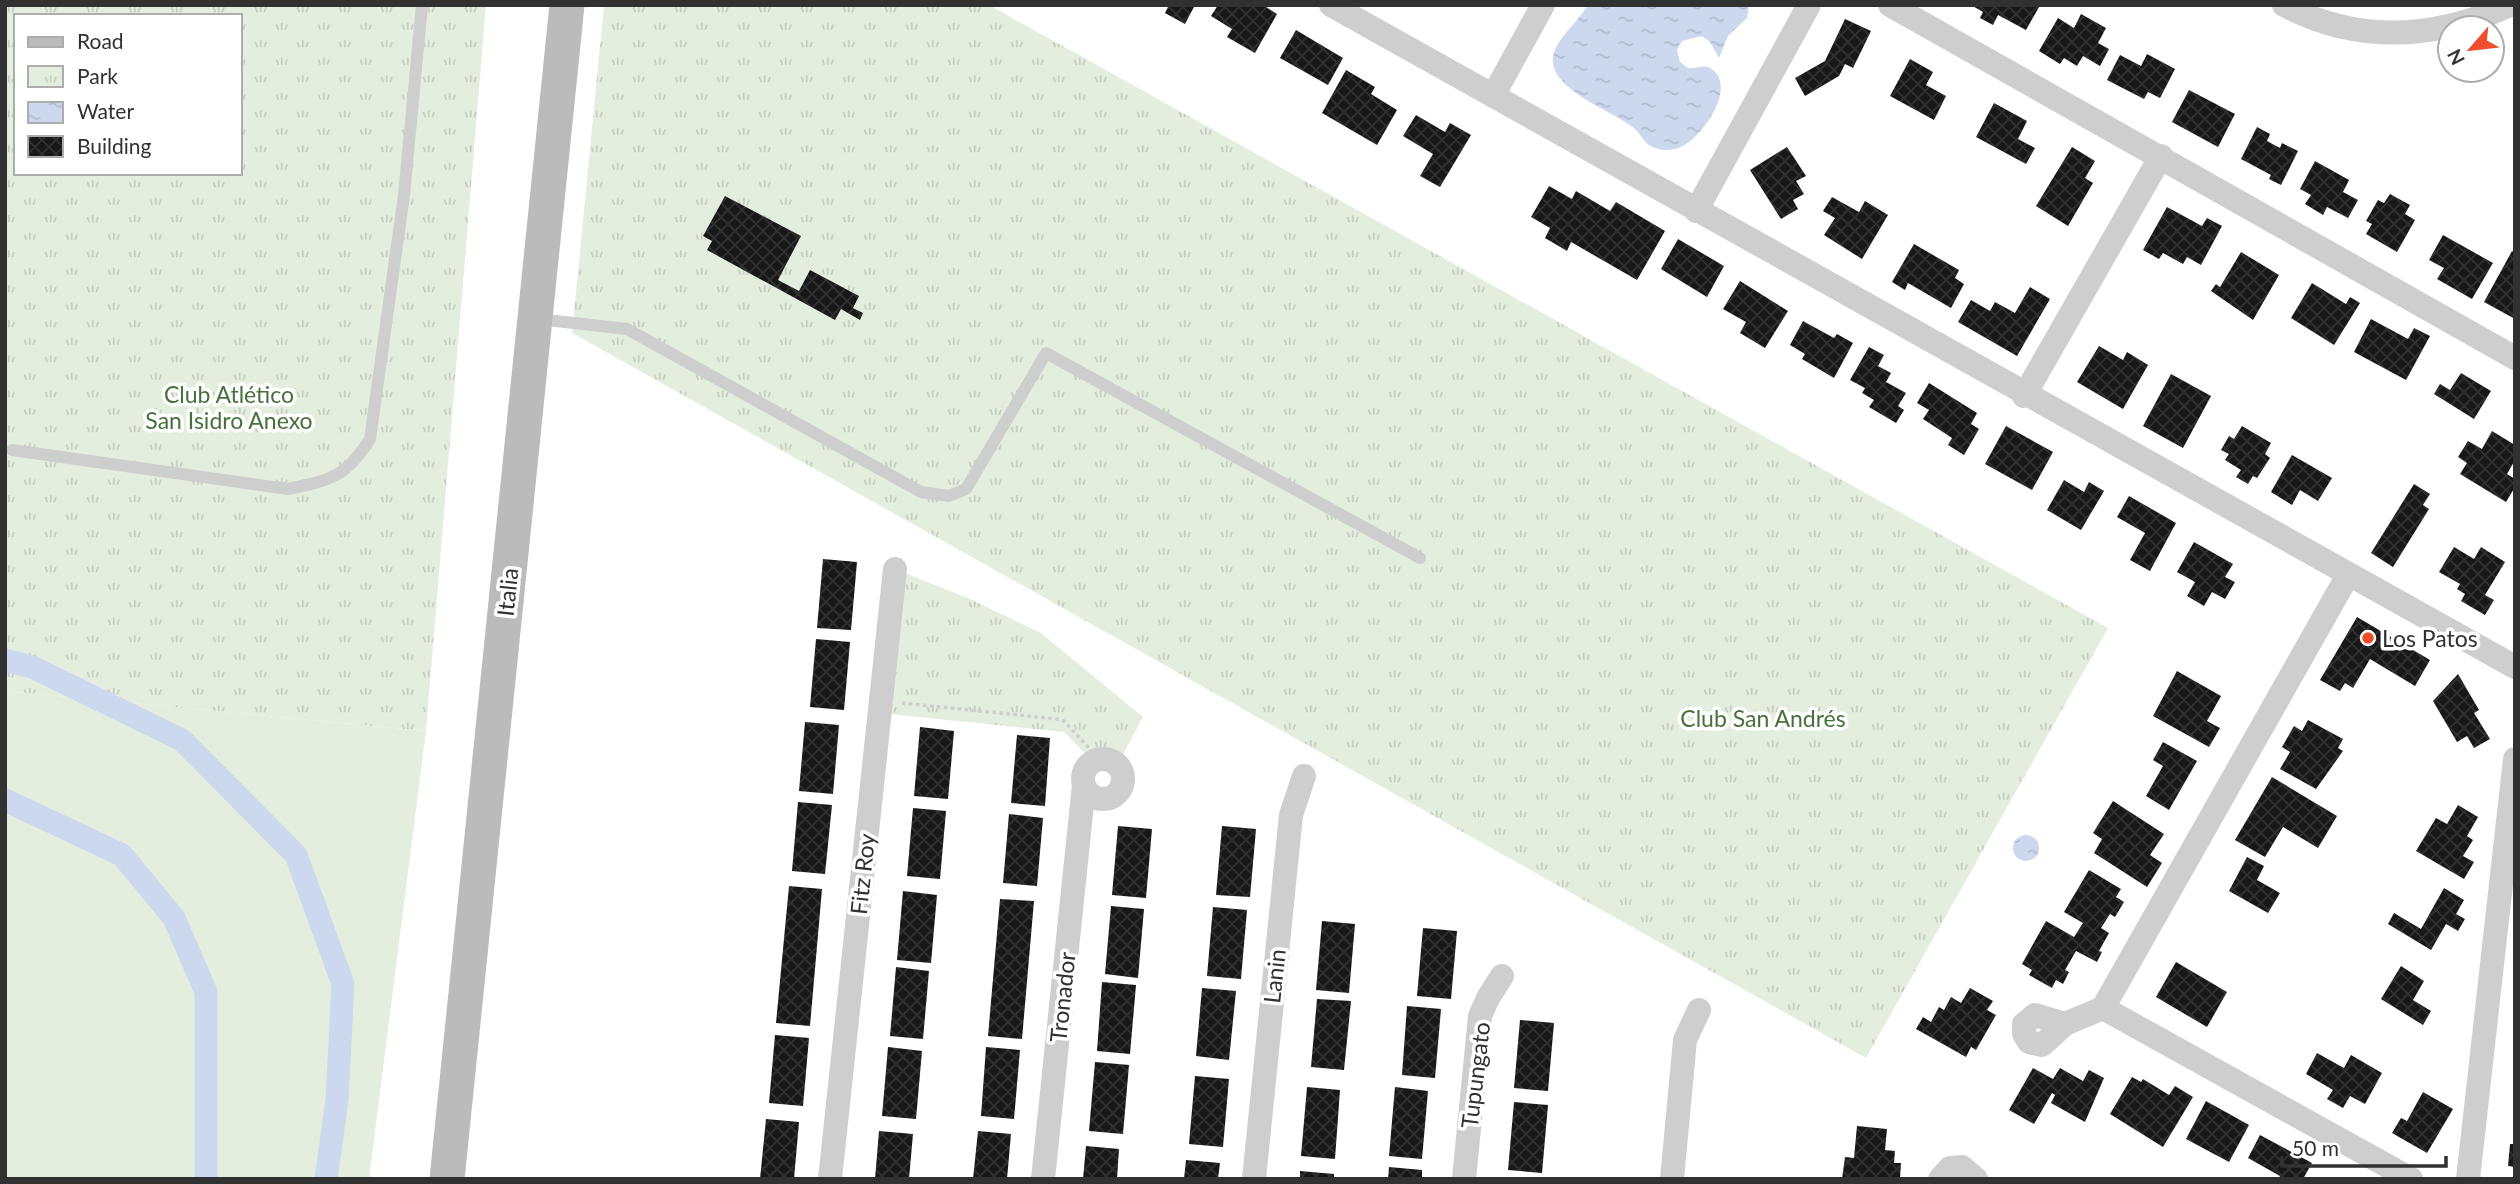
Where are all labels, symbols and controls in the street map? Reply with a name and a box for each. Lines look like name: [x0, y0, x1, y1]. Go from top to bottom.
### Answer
legend: [14, 14, 242, 175]
north arrow: [2436, 14, 2506, 84]
text: Road: [77, 28, 124, 53]
text: N: [2442, 45, 2469, 69]
text: Park: [77, 63, 118, 88]
text: Water: [77, 98, 134, 123]
text: Building: [77, 133, 152, 158]
park label: Club Atlético San Isidro Anexo: [145, 380, 313, 434]
street label: Italia: [491, 567, 523, 617]
place label: Los Patos: [2382, 624, 2478, 652]
marker: Los Patos: [2360, 630, 2376, 646]
park label: Club San Andrés: [1680, 704, 1846, 732]
street label: Fitz Roy: [844, 832, 880, 916]
street label: Lanin: [1257, 947, 1291, 1005]
street label: Tronador: [1043, 950, 1081, 1043]
street label: Tupungato: [1455, 1020, 1495, 1130]
scale bar: [2282, 1124, 2446, 1168]
text: 50 m: [2292, 1135, 2339, 1160]

